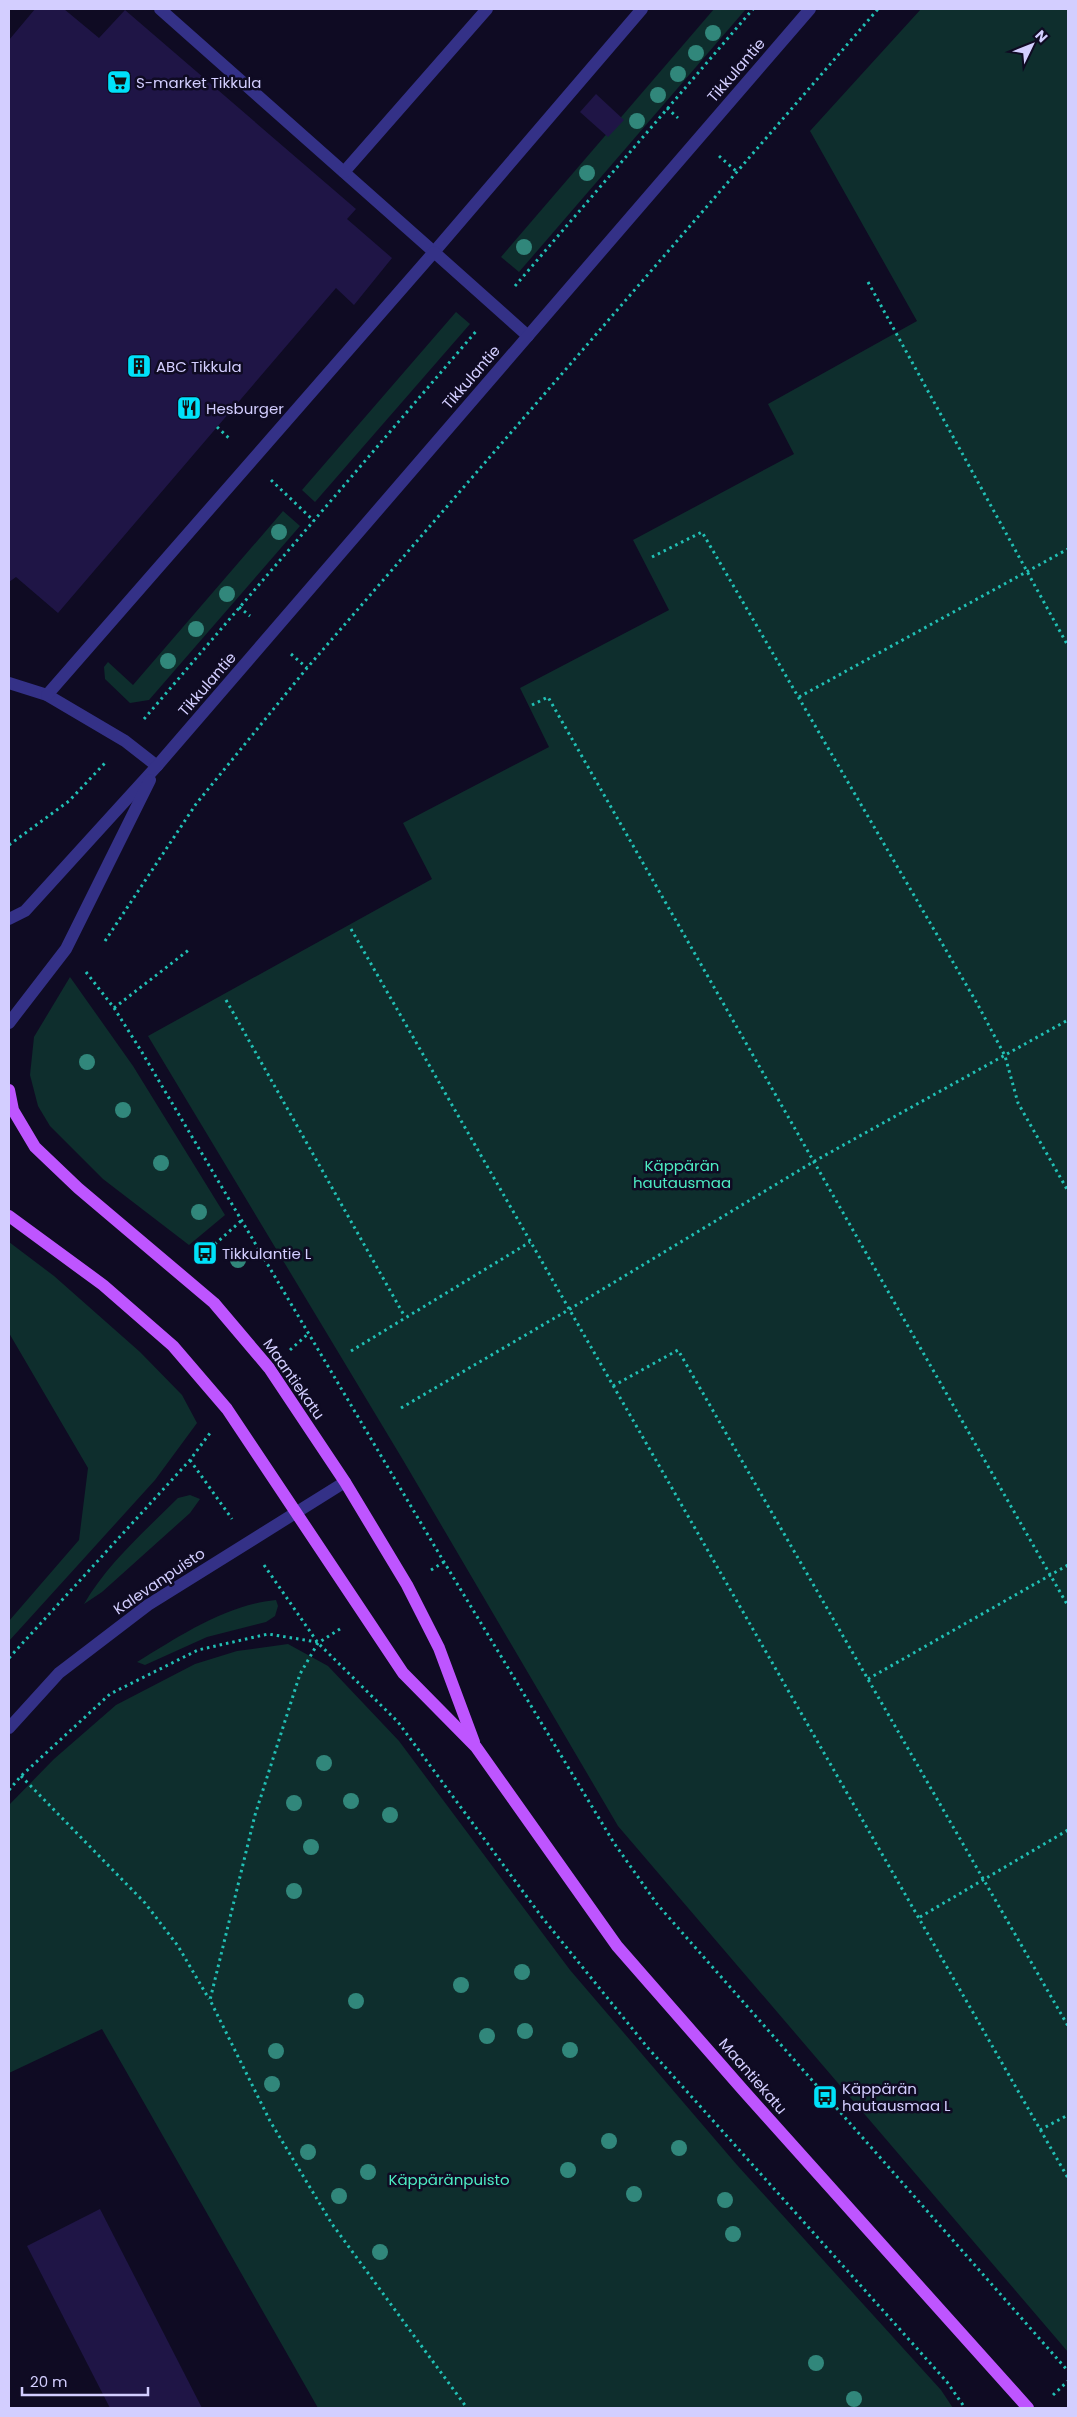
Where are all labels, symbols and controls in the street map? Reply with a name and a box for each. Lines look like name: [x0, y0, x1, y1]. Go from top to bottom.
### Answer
north arrow: [1007, 20, 1057, 70]
text: N: [1031, 25, 1052, 47]
street label: Tikkulantie: [702, 33, 770, 107]
supermarket icon: S-market Tikkula: [106, 69, 132, 95]
place label: S-market Tikkula: [136, 72, 261, 93]
street label: Tikkulantie: [437, 340, 505, 414]
building icon: ABC Tikkula: [126, 353, 152, 379]
place label: ABC Tikkula: [156, 356, 242, 377]
restaurant icon: Hesburger: [176, 395, 202, 421]
place label: Hesburger: [206, 398, 284, 419]
street label: Tikkulantie: [173, 647, 241, 721]
park label: Käppärän hautausmaa: [633, 1155, 731, 1193]
bus stop icon: Tikkulantie L: [192, 1240, 218, 1266]
place label: Tikkulantie L: [222, 1243, 312, 1264]
street label: Maantiekatu: [258, 1334, 330, 1424]
street label: Kalevanpuisto: [109, 1542, 209, 1620]
street label: Maantiekatu: [714, 2034, 792, 2118]
place label: Käppärän hautausmaa L: [842, 2078, 951, 2116]
bus stop icon: Käppärän hautausmaa L: [812, 2084, 838, 2110]
park label: Käppäränpuisto: [388, 2169, 510, 2190]
scale bar: [22, 2364, 149, 2396]
text: 20 m: [30, 2371, 68, 2392]

